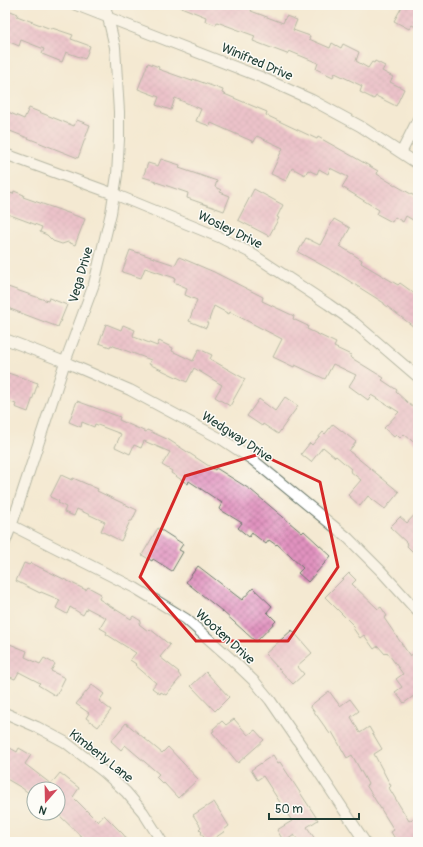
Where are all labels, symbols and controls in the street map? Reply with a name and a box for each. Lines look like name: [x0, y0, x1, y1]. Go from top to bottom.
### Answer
street label: Winifred Drive: [219, 40, 296, 84]
street label: Wosley Drive: [195, 208, 265, 253]
street label: Vega Drive: [65, 245, 97, 305]
street label: Wedgway Drive: [199, 408, 276, 466]
street label: Wooten Drive: [192, 606, 258, 668]
street label: Kimberly Lane: [66, 726, 137, 786]
north arrow: [26, 781, 66, 821]
scale bar: [269, 795, 359, 821]
text: N: [37, 802, 48, 817]
text: 50 m: [275, 802, 303, 817]

